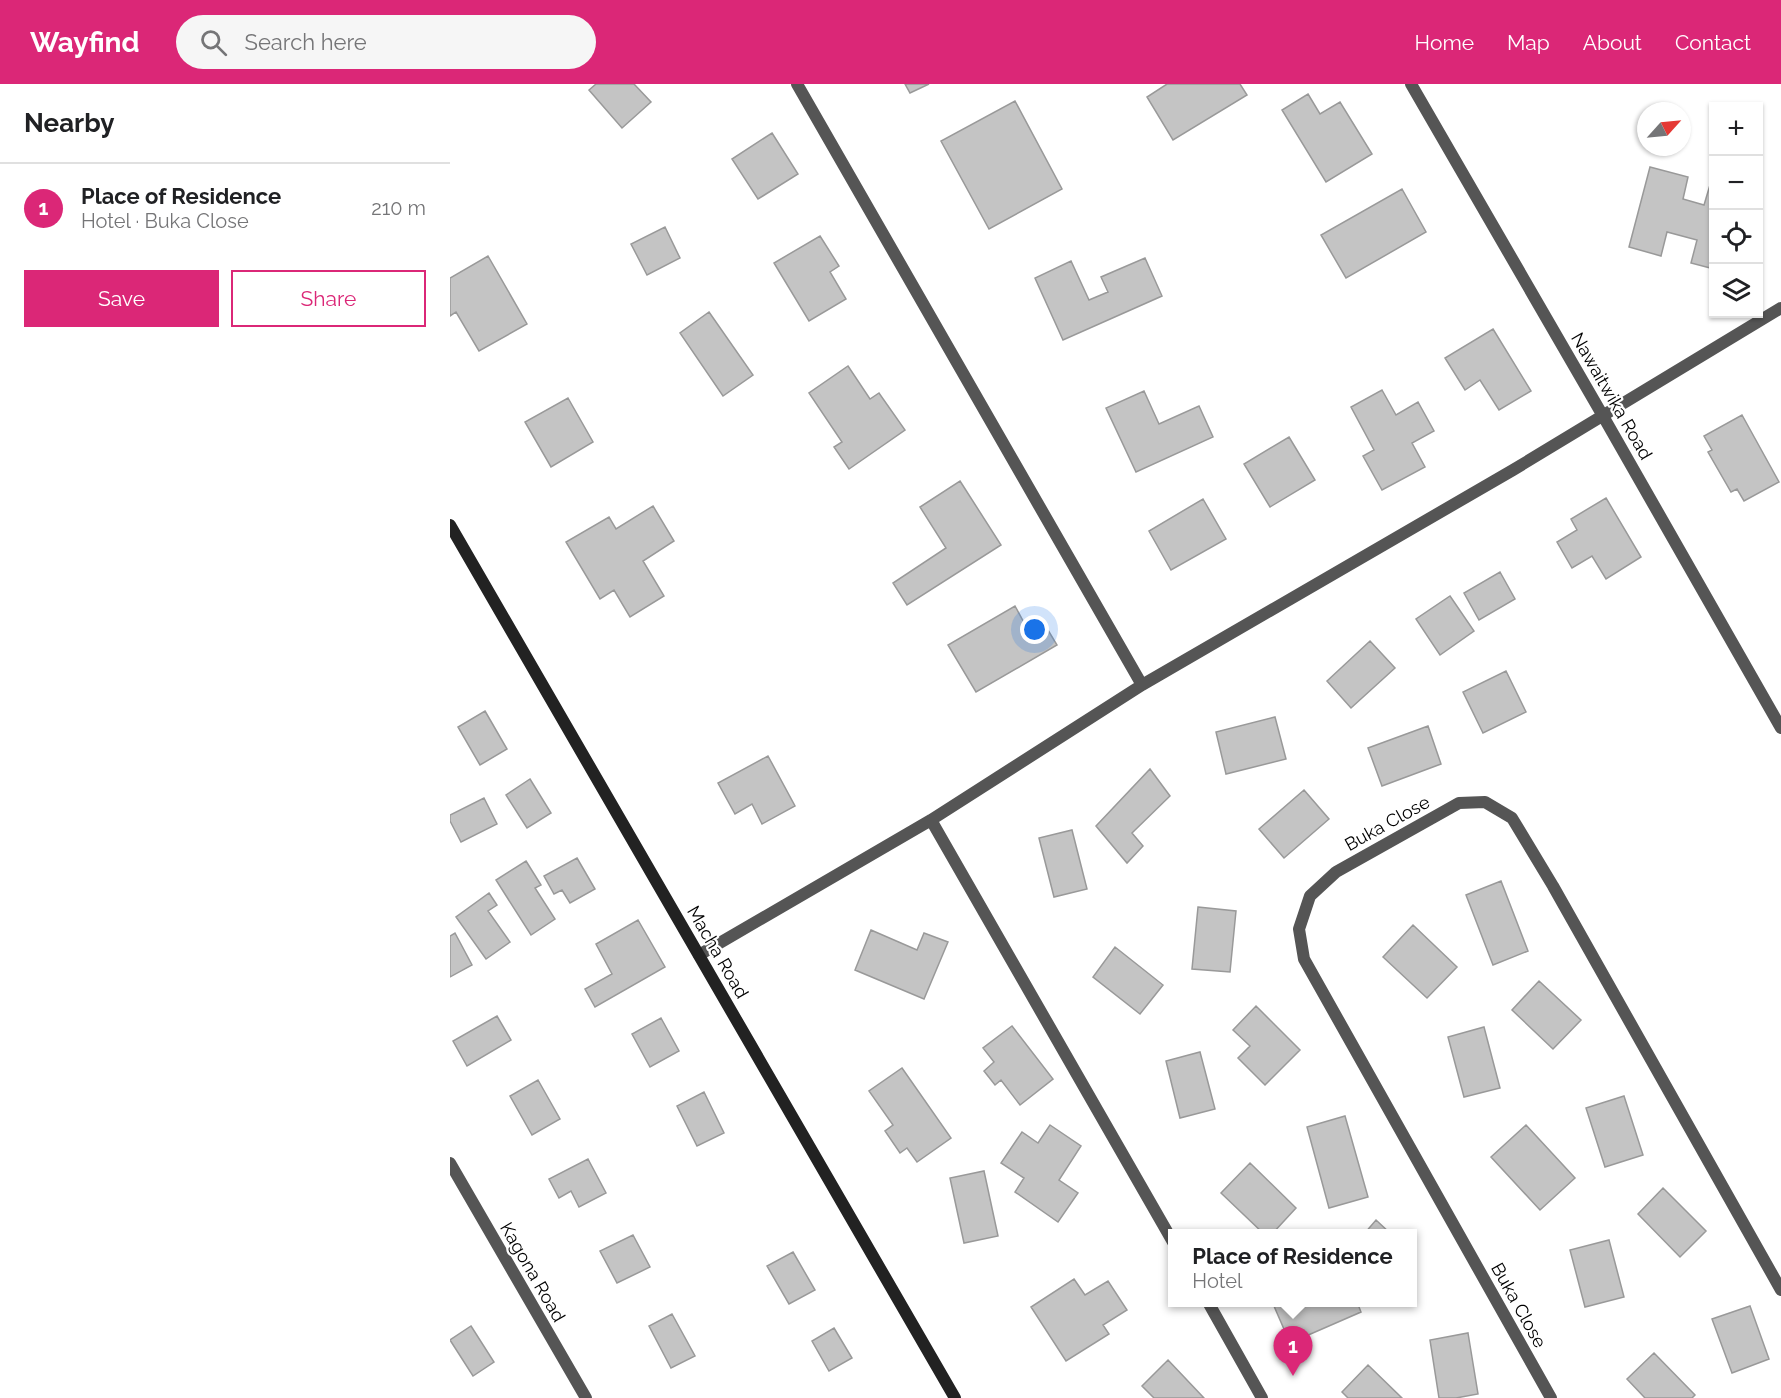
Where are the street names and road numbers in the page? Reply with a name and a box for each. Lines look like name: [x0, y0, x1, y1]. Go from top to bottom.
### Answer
street label: Nawaitwika Road: [1567, 329, 1657, 463]
street label: Buka Close: [1341, 791, 1433, 855]
street label: Macha Road: [683, 902, 753, 1002]
street label: Kagona Road: [496, 1219, 570, 1325]
street label: Buka Close: [1487, 1259, 1551, 1351]

